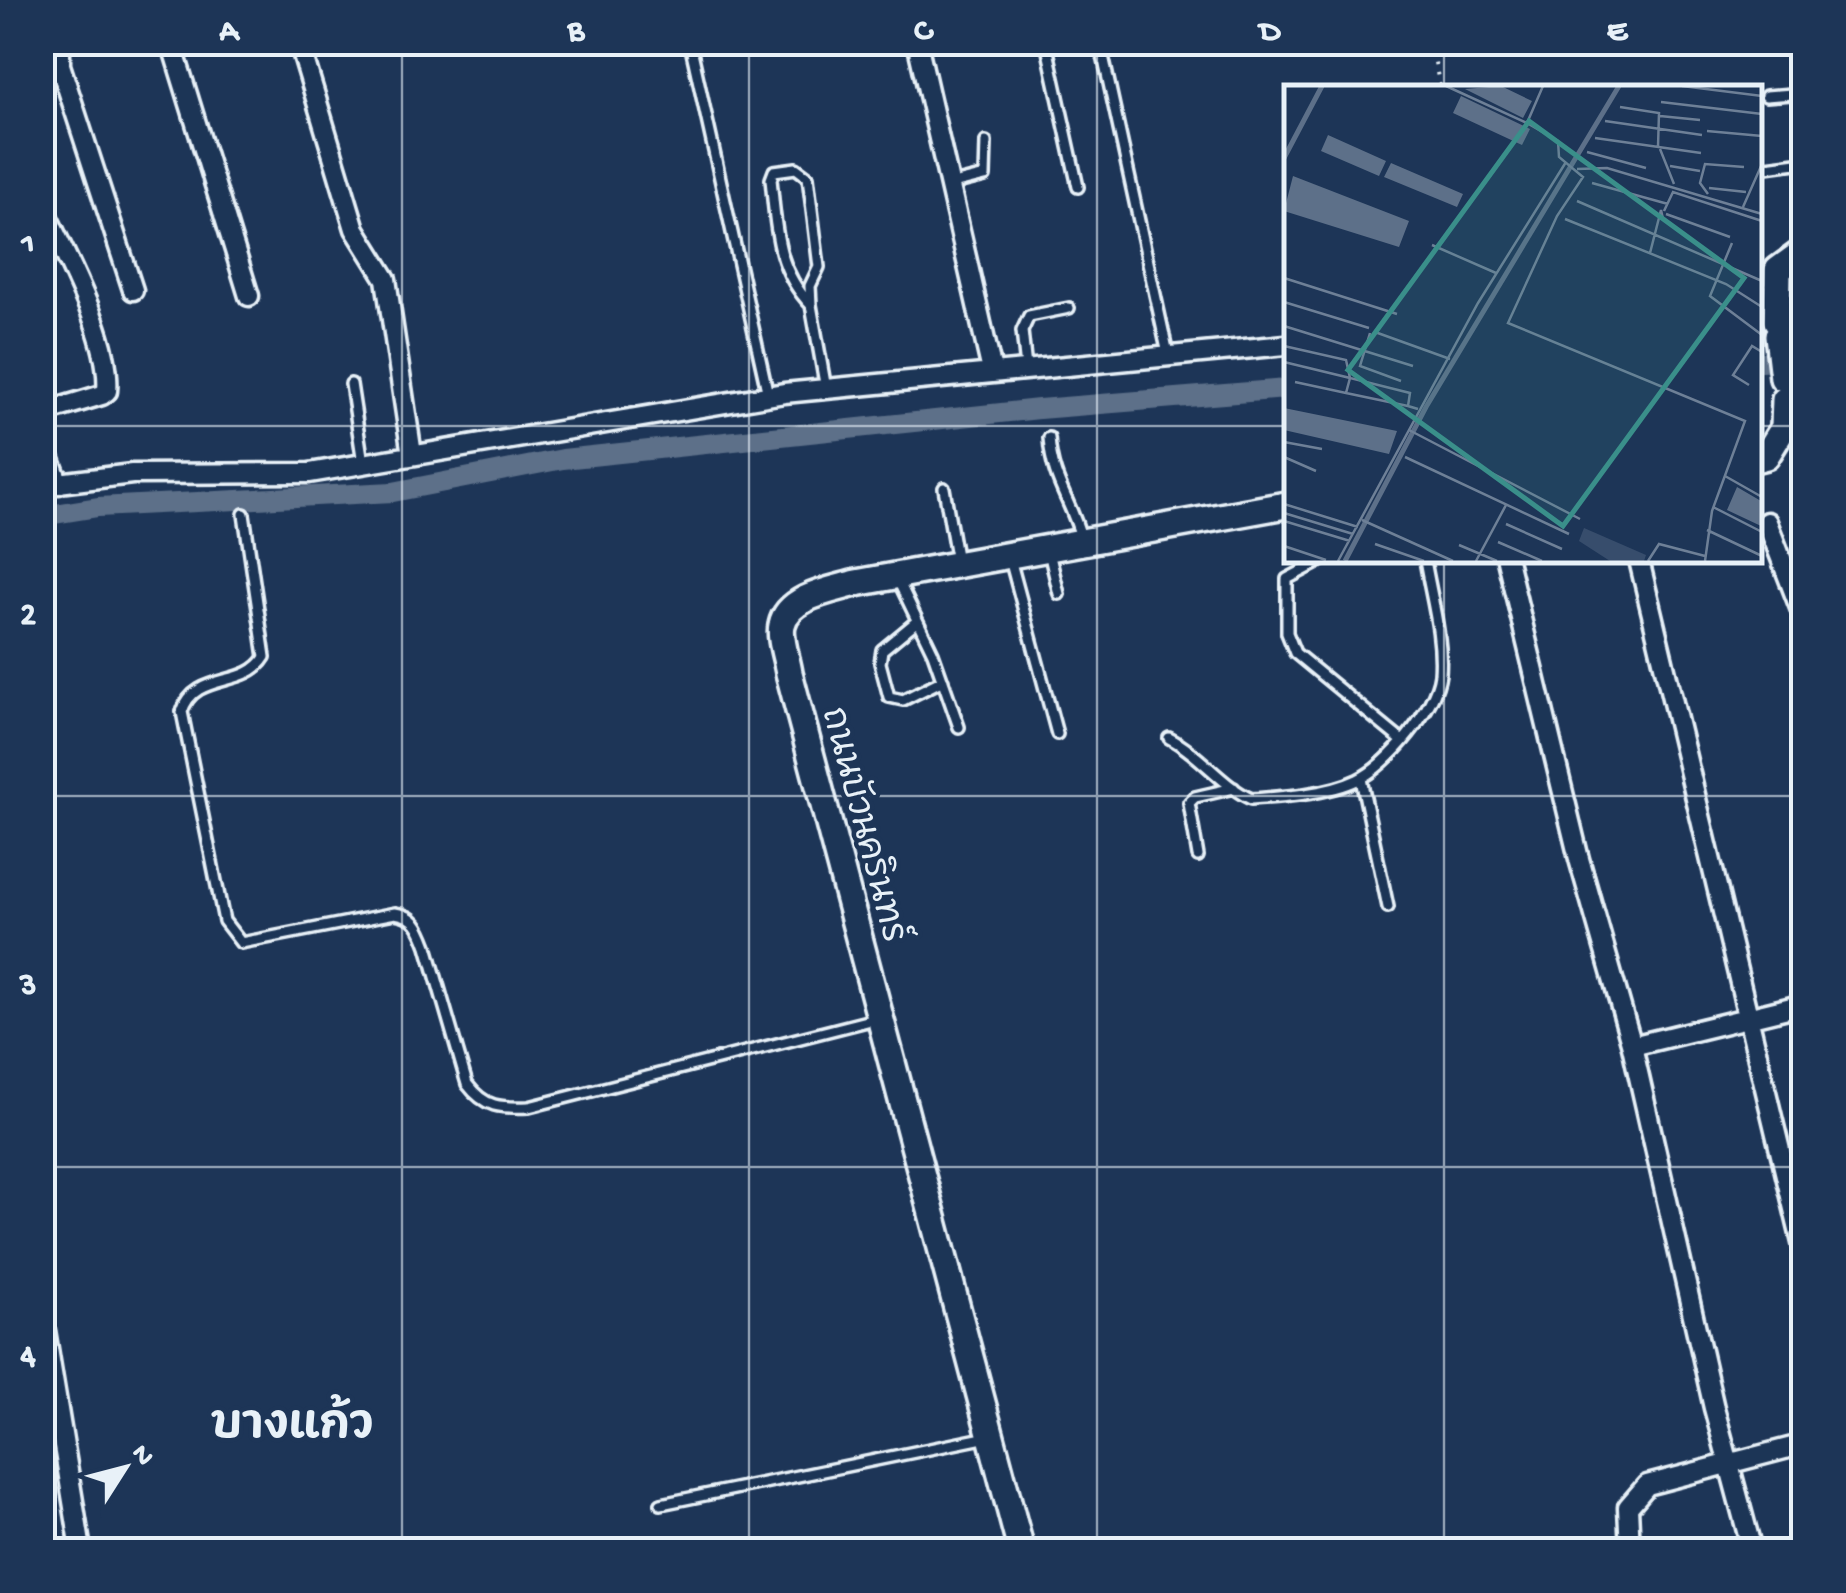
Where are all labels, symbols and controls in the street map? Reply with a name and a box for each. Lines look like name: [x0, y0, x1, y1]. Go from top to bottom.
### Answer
text: A: [219, 14, 241, 52]
text: B: [567, 14, 586, 52]
text: C: [914, 14, 934, 52]
text: D: [1257, 14, 1282, 52]
text: E: [1607, 14, 1629, 52]
inset map: [1284, 85, 1761, 562]
text: 1: [21, 227, 34, 265]
text: 2: [20, 598, 36, 636]
street label: ถนนบัวนครินทร์: [810, 701, 920, 948]
text: 3: [19, 968, 36, 1006]
text: 4: [19, 1339, 36, 1377]
district label: บางแก้ว: [211, 1393, 373, 1455]
north arrow: [75, 1418, 175, 1518]
text: N: [123, 1439, 160, 1473]

